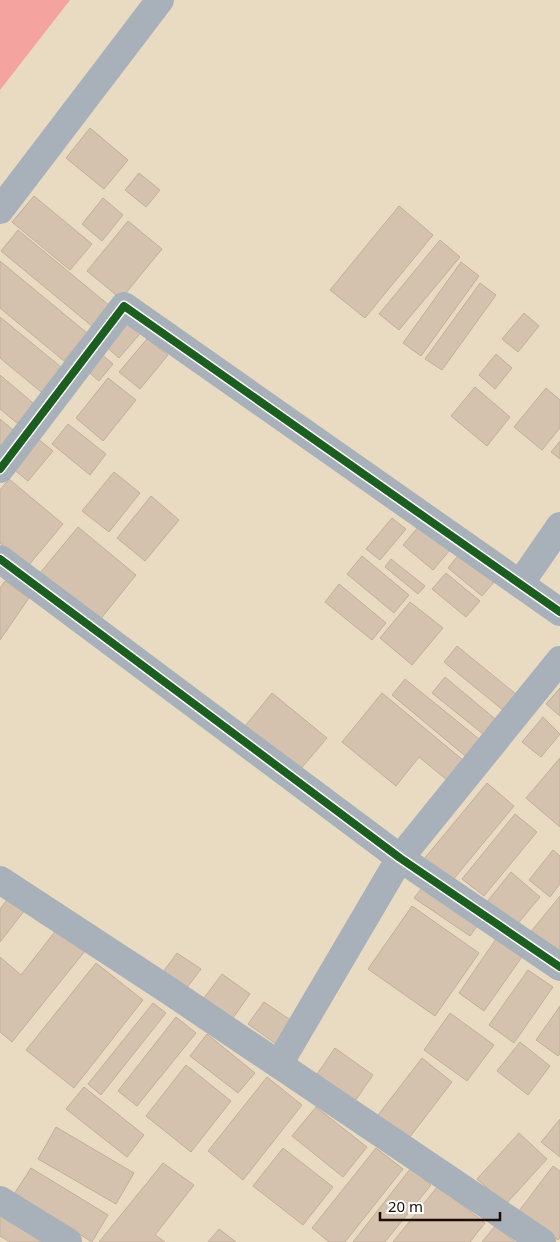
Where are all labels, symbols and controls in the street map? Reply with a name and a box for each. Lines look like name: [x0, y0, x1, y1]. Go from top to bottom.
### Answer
scale bar: [380, 1190, 500, 1222]
text: 20 m: [388, 1196, 423, 1216]

